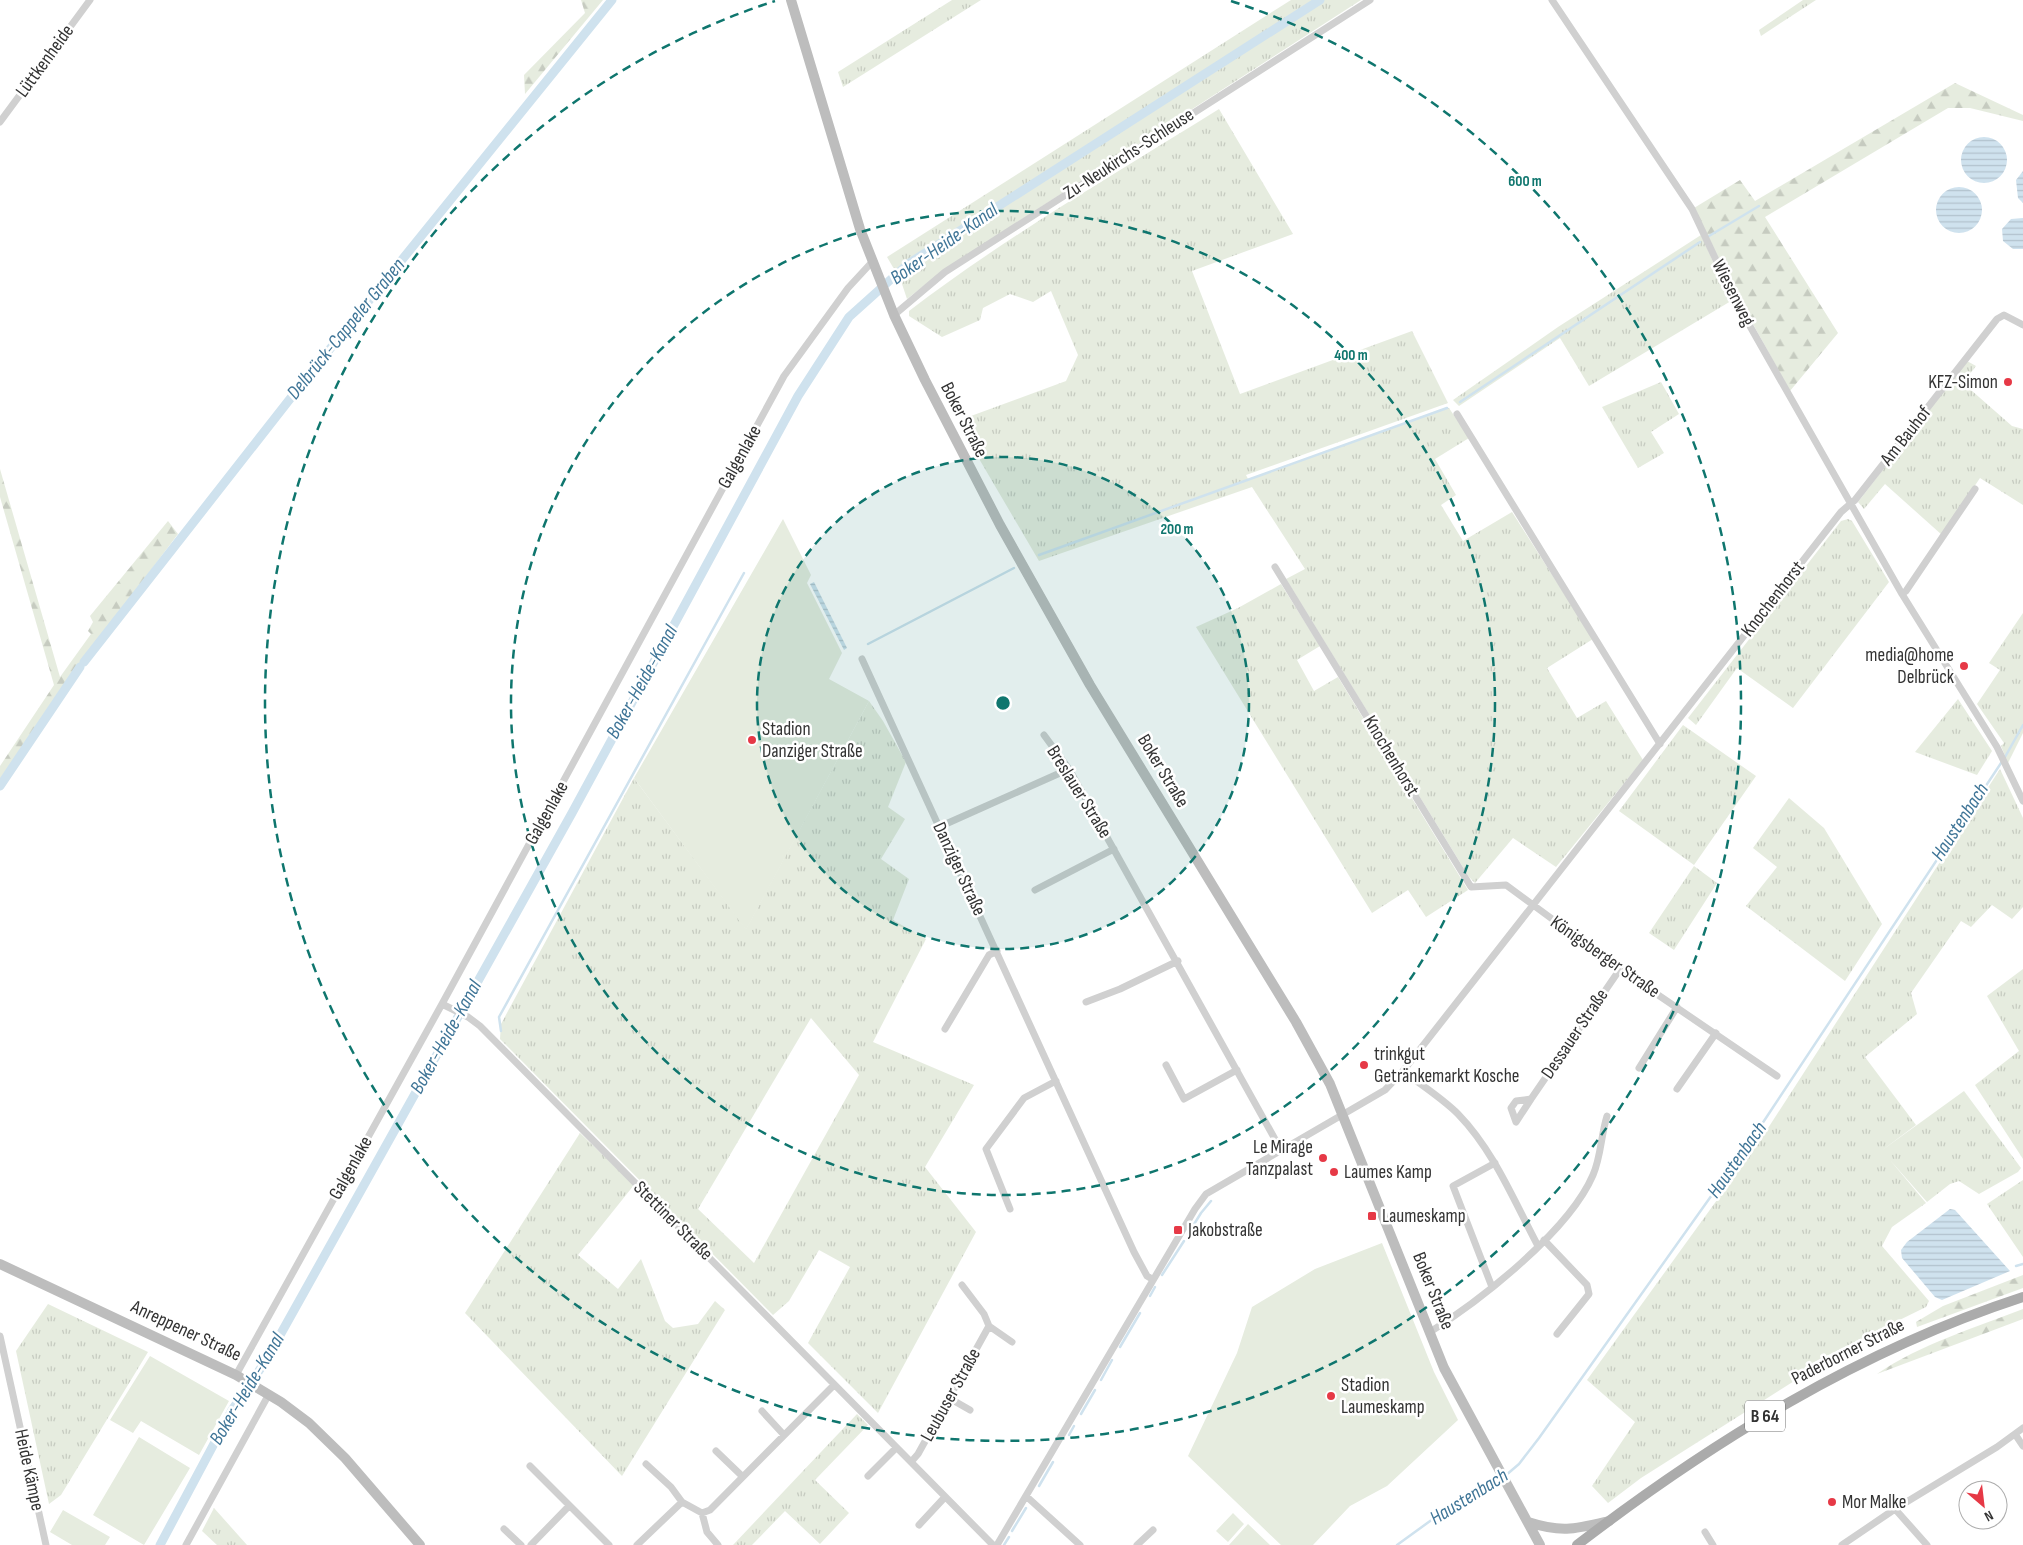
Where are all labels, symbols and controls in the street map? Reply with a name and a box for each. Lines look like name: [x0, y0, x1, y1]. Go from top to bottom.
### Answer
street label: Lüttkenheide: [11, 20, 79, 102]
street label: Zu-Neukirchs-Schleuse: [1060, 103, 1198, 205]
text: 600 m: [1508, 172, 1542, 191]
water label: Boker-Heide-Kanal: [886, 197, 1004, 290]
water label: Delbrück-Cappeler Graben: [282, 254, 410, 404]
street label: Wiesenweg: [1706, 256, 1760, 331]
text: 400 m: [1334, 346, 1368, 365]
place label: KFZ-Simon: [1928, 371, 1998, 394]
marker: KFZ-Simon: [2002, 376, 2014, 388]
street label: Boker Straße: [935, 379, 993, 461]
street label: Am Bauhof: [1875, 401, 1937, 471]
street label: Galgenlake: [713, 421, 767, 493]
text: 200 m: [1160, 520, 1194, 539]
street label: Knochenhorst: [1736, 556, 1810, 641]
water label: Boker-Heide-Kanal: [601, 620, 684, 743]
place label: media@home Delbrück: [1865, 644, 1955, 689]
marker: media@home Delbrück: [1958, 660, 1970, 672]
centre of rings: [994, 694, 1012, 712]
street label: Knochenhorst: [1358, 712, 1424, 801]
place label: Stadion Danziger Straße: [762, 718, 863, 763]
street label: Boker Straße: [1132, 730, 1194, 812]
marker: Stadion Danziger Straße: [746, 734, 758, 746]
street label: Breslauer Straße: [1041, 741, 1117, 843]
street label: Galgenlake: [520, 777, 574, 849]
water label: Haustenbach: [1926, 779, 1994, 865]
street label: Danziger Straße: [927, 819, 991, 919]
street label: Königsberger Straße: [1546, 911, 1664, 1003]
water label: Boker-Heide-Kanal: [405, 975, 488, 1098]
street label: Dessauer Straße: [1536, 985, 1614, 1083]
place label: trinkgut Getränkemarkt Kosche: [1374, 1043, 1519, 1088]
marker: trinkgut Getränkemarkt Kosche: [1358, 1059, 1370, 1071]
water label: Haustenbach: [1702, 1117, 1772, 1203]
street label: Galgenlake: [324, 1132, 378, 1204]
place label: Le Mirage Tanzpalast: [1246, 1136, 1313, 1181]
marker: Le Mirage Tanzpalast: [1317, 1152, 1329, 1164]
place label: Laumes Kamp: [1344, 1161, 1432, 1184]
marker: Laumes Kamp: [1328, 1166, 1340, 1178]
street label: Stettiner Straße: [629, 1177, 717, 1265]
place label: Laumeskamp: [1382, 1205, 1466, 1228]
marker: Laumeskamp: [1366, 1210, 1378, 1222]
place label: Jakobstraße: [1187, 1219, 1263, 1242]
marker: Jakobstraße: [1172, 1224, 1184, 1236]
street label: Boker Straße: [1407, 1249, 1459, 1333]
street label: Anreppener Straße: [126, 1295, 245, 1367]
street label: Paderborner Straße: [1788, 1314, 1908, 1390]
water label: Boker-Heide-Kanal: [204, 1328, 290, 1449]
street label: Leubuser Straße: [916, 1344, 986, 1446]
place label: Stadion Laumeskamp: [1341, 1374, 1425, 1419]
marker: Stadion Laumeskamp: [1325, 1390, 1337, 1402]
road number: B 64: [1745, 1400, 1785, 1432]
street label: Heide Kämpe: [9, 1427, 49, 1513]
water label: Haustenbach: [1425, 1464, 1513, 1530]
north arrow: [1958, 1480, 2008, 1530]
place label: Mor Malke: [1842, 1491, 1906, 1514]
marker: Mor Malke: [1826, 1496, 1838, 1508]
text: N: [1982, 1507, 1996, 1525]

